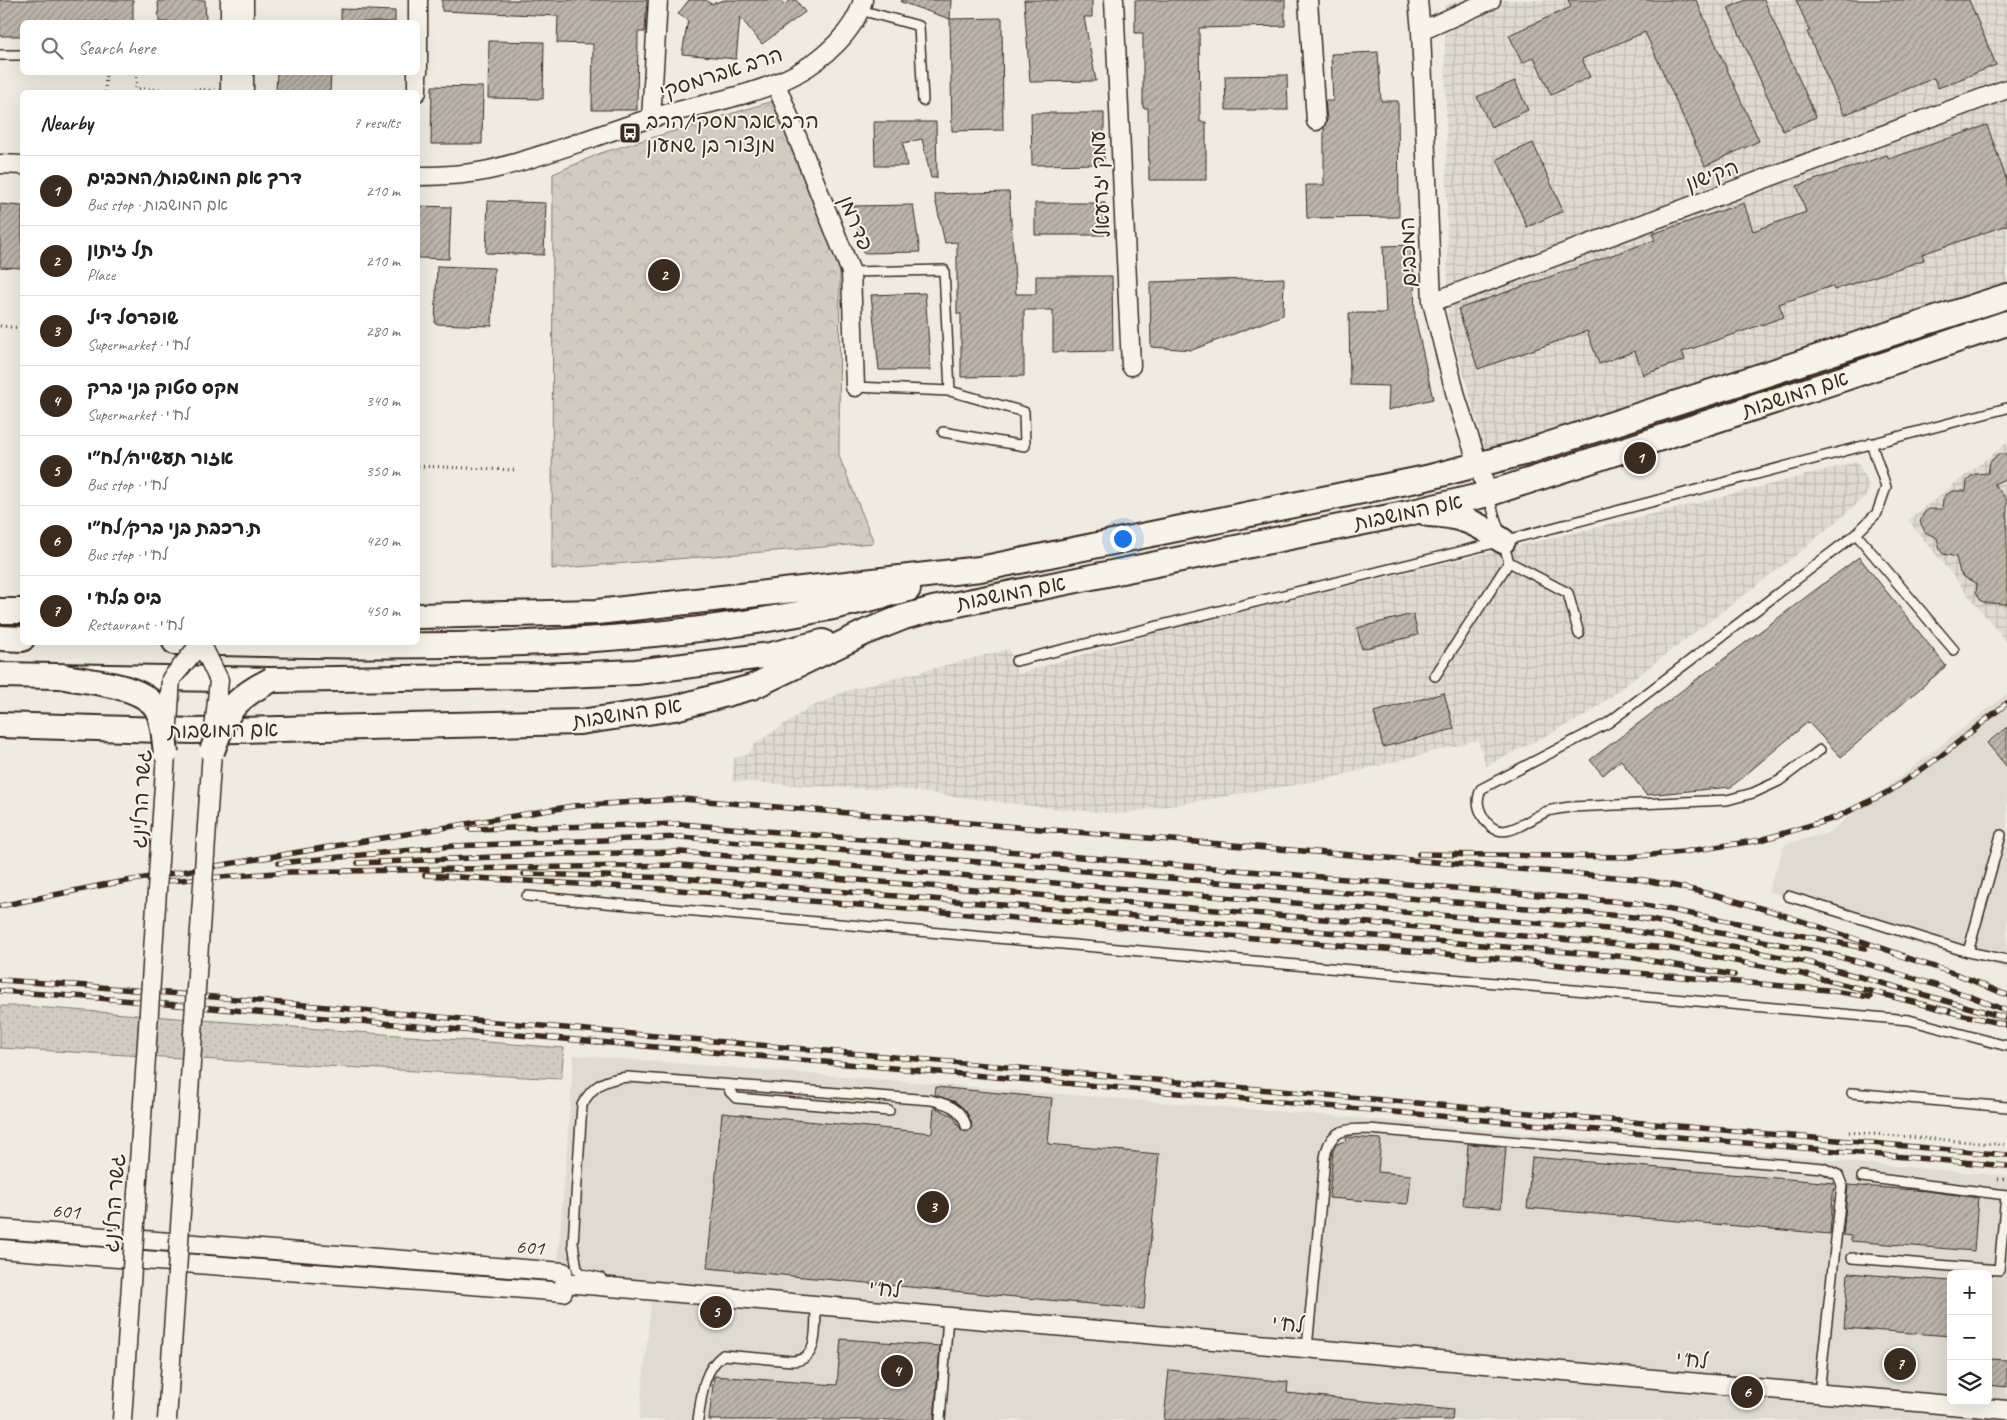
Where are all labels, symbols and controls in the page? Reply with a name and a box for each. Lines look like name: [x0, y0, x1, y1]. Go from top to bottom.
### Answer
search box: [20, 20, 420, 75]
icon: search: [38, 34, 66, 62]
text: Search here: [78, 36, 155, 60]
street label: הרב אברמסקי: [656, 41, 786, 105]
place label: הרב אברמסקי/הרב מנצור בן שמעון: [646, 108, 819, 158]
text: Nearby: [40, 110, 93, 136]
text: 7 results: [353, 113, 400, 133]
bus stop icon: הרב אברמסקי/הרב מנצור בן שמעון: [618, 121, 642, 145]
street label: עמק יזרעאל: [1084, 130, 1116, 238]
street label: הקישון: [1682, 153, 1742, 197]
text: דרך אם המושבות/המכבים: [87, 166, 302, 190]
text: 1: [52, 181, 60, 201]
text: 210 m: [366, 181, 400, 201]
street label: פדרמן: [833, 192, 879, 254]
text: Bus stop · אם המושבות: [87, 195, 228, 215]
street label: המכבים: [1394, 216, 1422, 288]
text: תל זיתון: [87, 238, 154, 262]
text: 2: [52, 251, 60, 271]
text: 210 m: [366, 251, 400, 271]
pin: 2: [648, 256, 680, 294]
text: Place: [87, 265, 115, 285]
text: שופרסל דיל: [87, 306, 179, 330]
text: 3: [52, 321, 60, 341]
text: 280 m: [366, 321, 400, 341]
text: Supermarket · לח"י: [87, 335, 190, 355]
street label: אם המושבות: [1737, 365, 1852, 424]
text: מקס סטוק בני ברק: [87, 376, 239, 400]
text: 4: [52, 391, 60, 411]
text: 340 m: [366, 391, 400, 411]
text: Supermarket · לח"י: [87, 405, 190, 425]
pin: 1: [1624, 439, 1656, 477]
text: אזור תעשייה/לח״י: [87, 446, 234, 470]
text: 5: [53, 461, 59, 481]
text: 350 m: [366, 461, 400, 481]
text: Bus stop · לח"י: [87, 475, 168, 495]
street label: אם המושבות: [1349, 488, 1465, 537]
text: ת.רכבת בני ברק/לח״י: [87, 516, 261, 540]
your location: [1110, 526, 1136, 552]
text: 6: [52, 531, 60, 551]
text: 420 m: [366, 531, 400, 551]
text: Bus stop · לח"י: [87, 545, 168, 565]
street label: אם המושבות: [952, 570, 1068, 617]
text: ביס בלח"י: [87, 586, 162, 610]
text: 7: [52, 601, 60, 621]
text: 450 m: [366, 601, 400, 621]
text: Restaurant · לח"י: [87, 615, 184, 635]
street label: אם המושבות: [568, 692, 684, 735]
street label: אם המושבות: [166, 716, 278, 744]
street label: גשר הרלינג: [125, 749, 157, 849]
street label: גשר הרלינג: [98, 1153, 130, 1253]
pin: 3: [917, 1188, 949, 1226]
street label: 601: [51, 1197, 83, 1225]
street label: 601: [515, 1233, 547, 1261]
map controls: [1947, 1270, 1992, 1405]
button: +: [1947, 1270, 1992, 1315]
street label: לח"י: [868, 1275, 903, 1303]
pin: 5: [700, 1293, 732, 1331]
street label: לח"י: [1271, 1310, 1306, 1338]
button: −: [1947, 1315, 1992, 1360]
pin: 7: [1884, 1345, 1916, 1383]
street label: לח"י: [1675, 1346, 1710, 1374]
pin: 4: [881, 1352, 913, 1390]
button: layers: [1947, 1360, 1992, 1405]
pin: 6: [1731, 1373, 1763, 1411]

